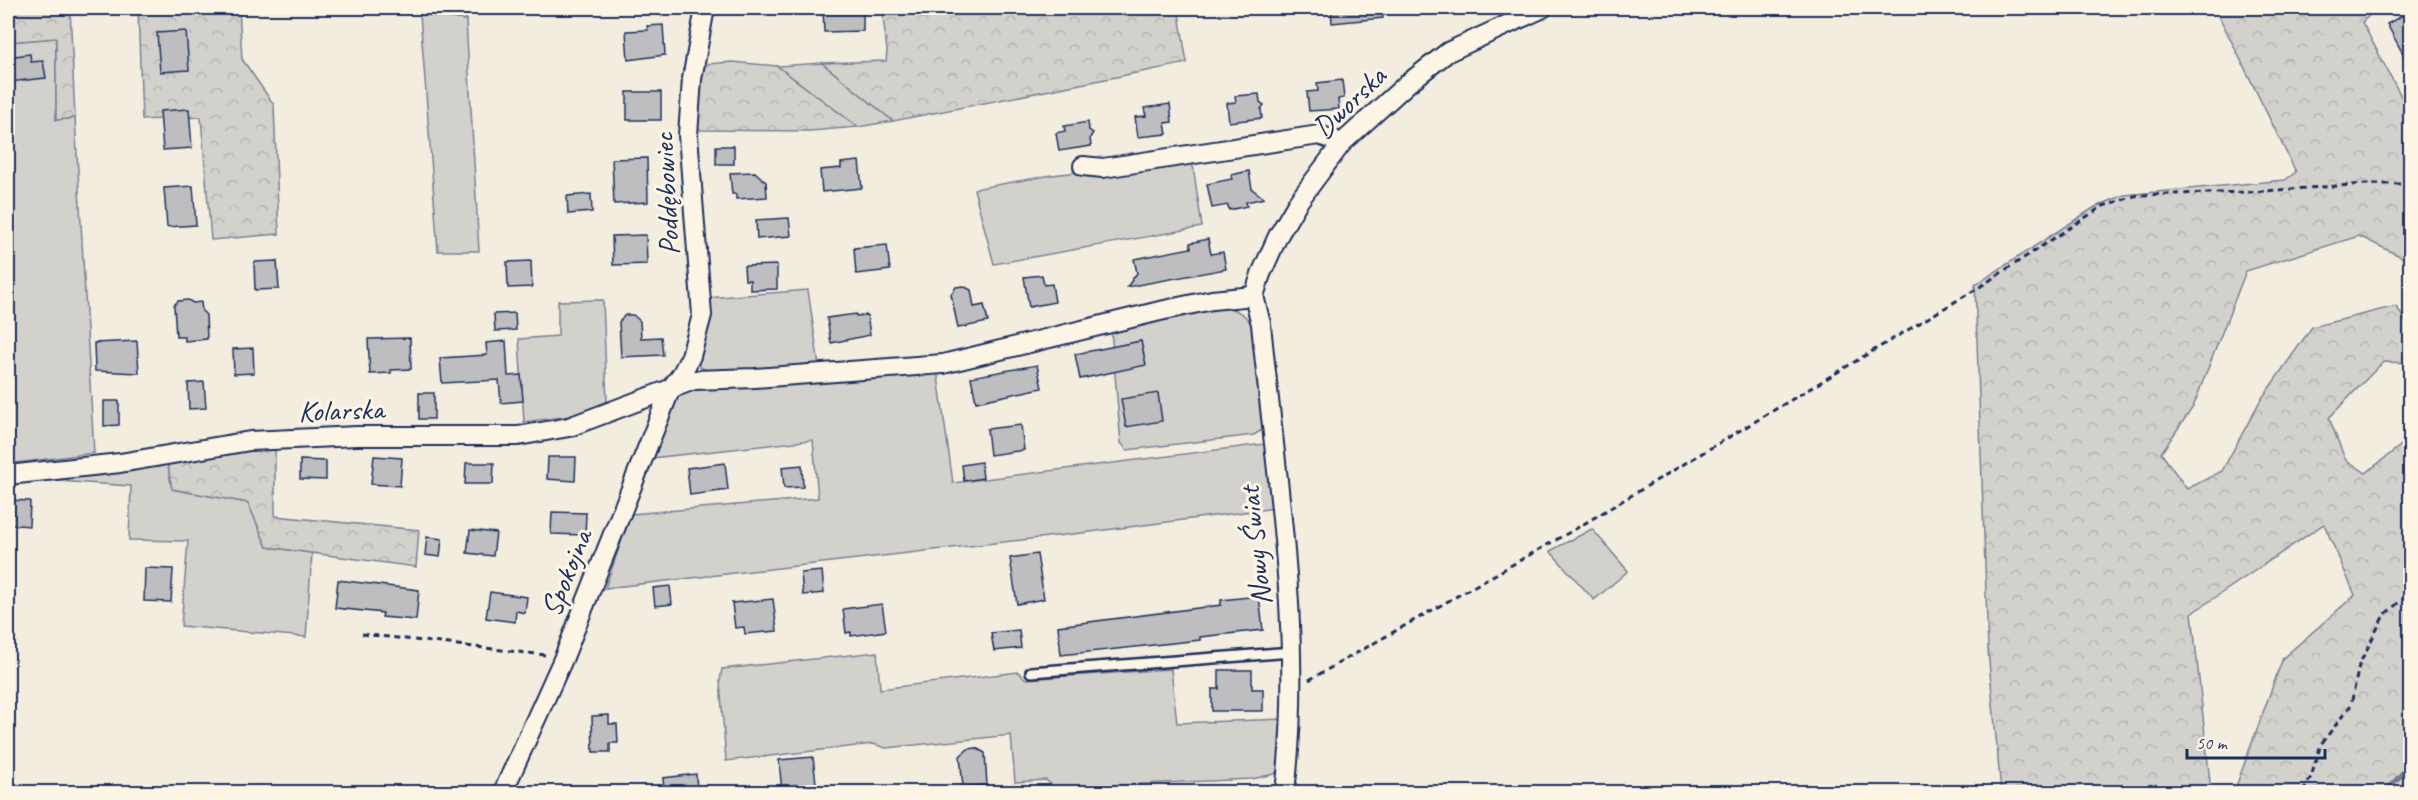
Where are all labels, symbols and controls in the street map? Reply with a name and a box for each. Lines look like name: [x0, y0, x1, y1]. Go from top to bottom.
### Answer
street label: Dworska: [1304, 56, 1395, 146]
street label: Poddębowiec: [644, 131, 688, 256]
street label: Kolarska: [298, 389, 387, 430]
street label: Nowy Świat: [1230, 482, 1280, 607]
street label: Spokojna: [532, 522, 601, 622]
scale bar: [2187, 722, 2325, 760]
text: 50 m: [2196, 732, 2229, 754]

